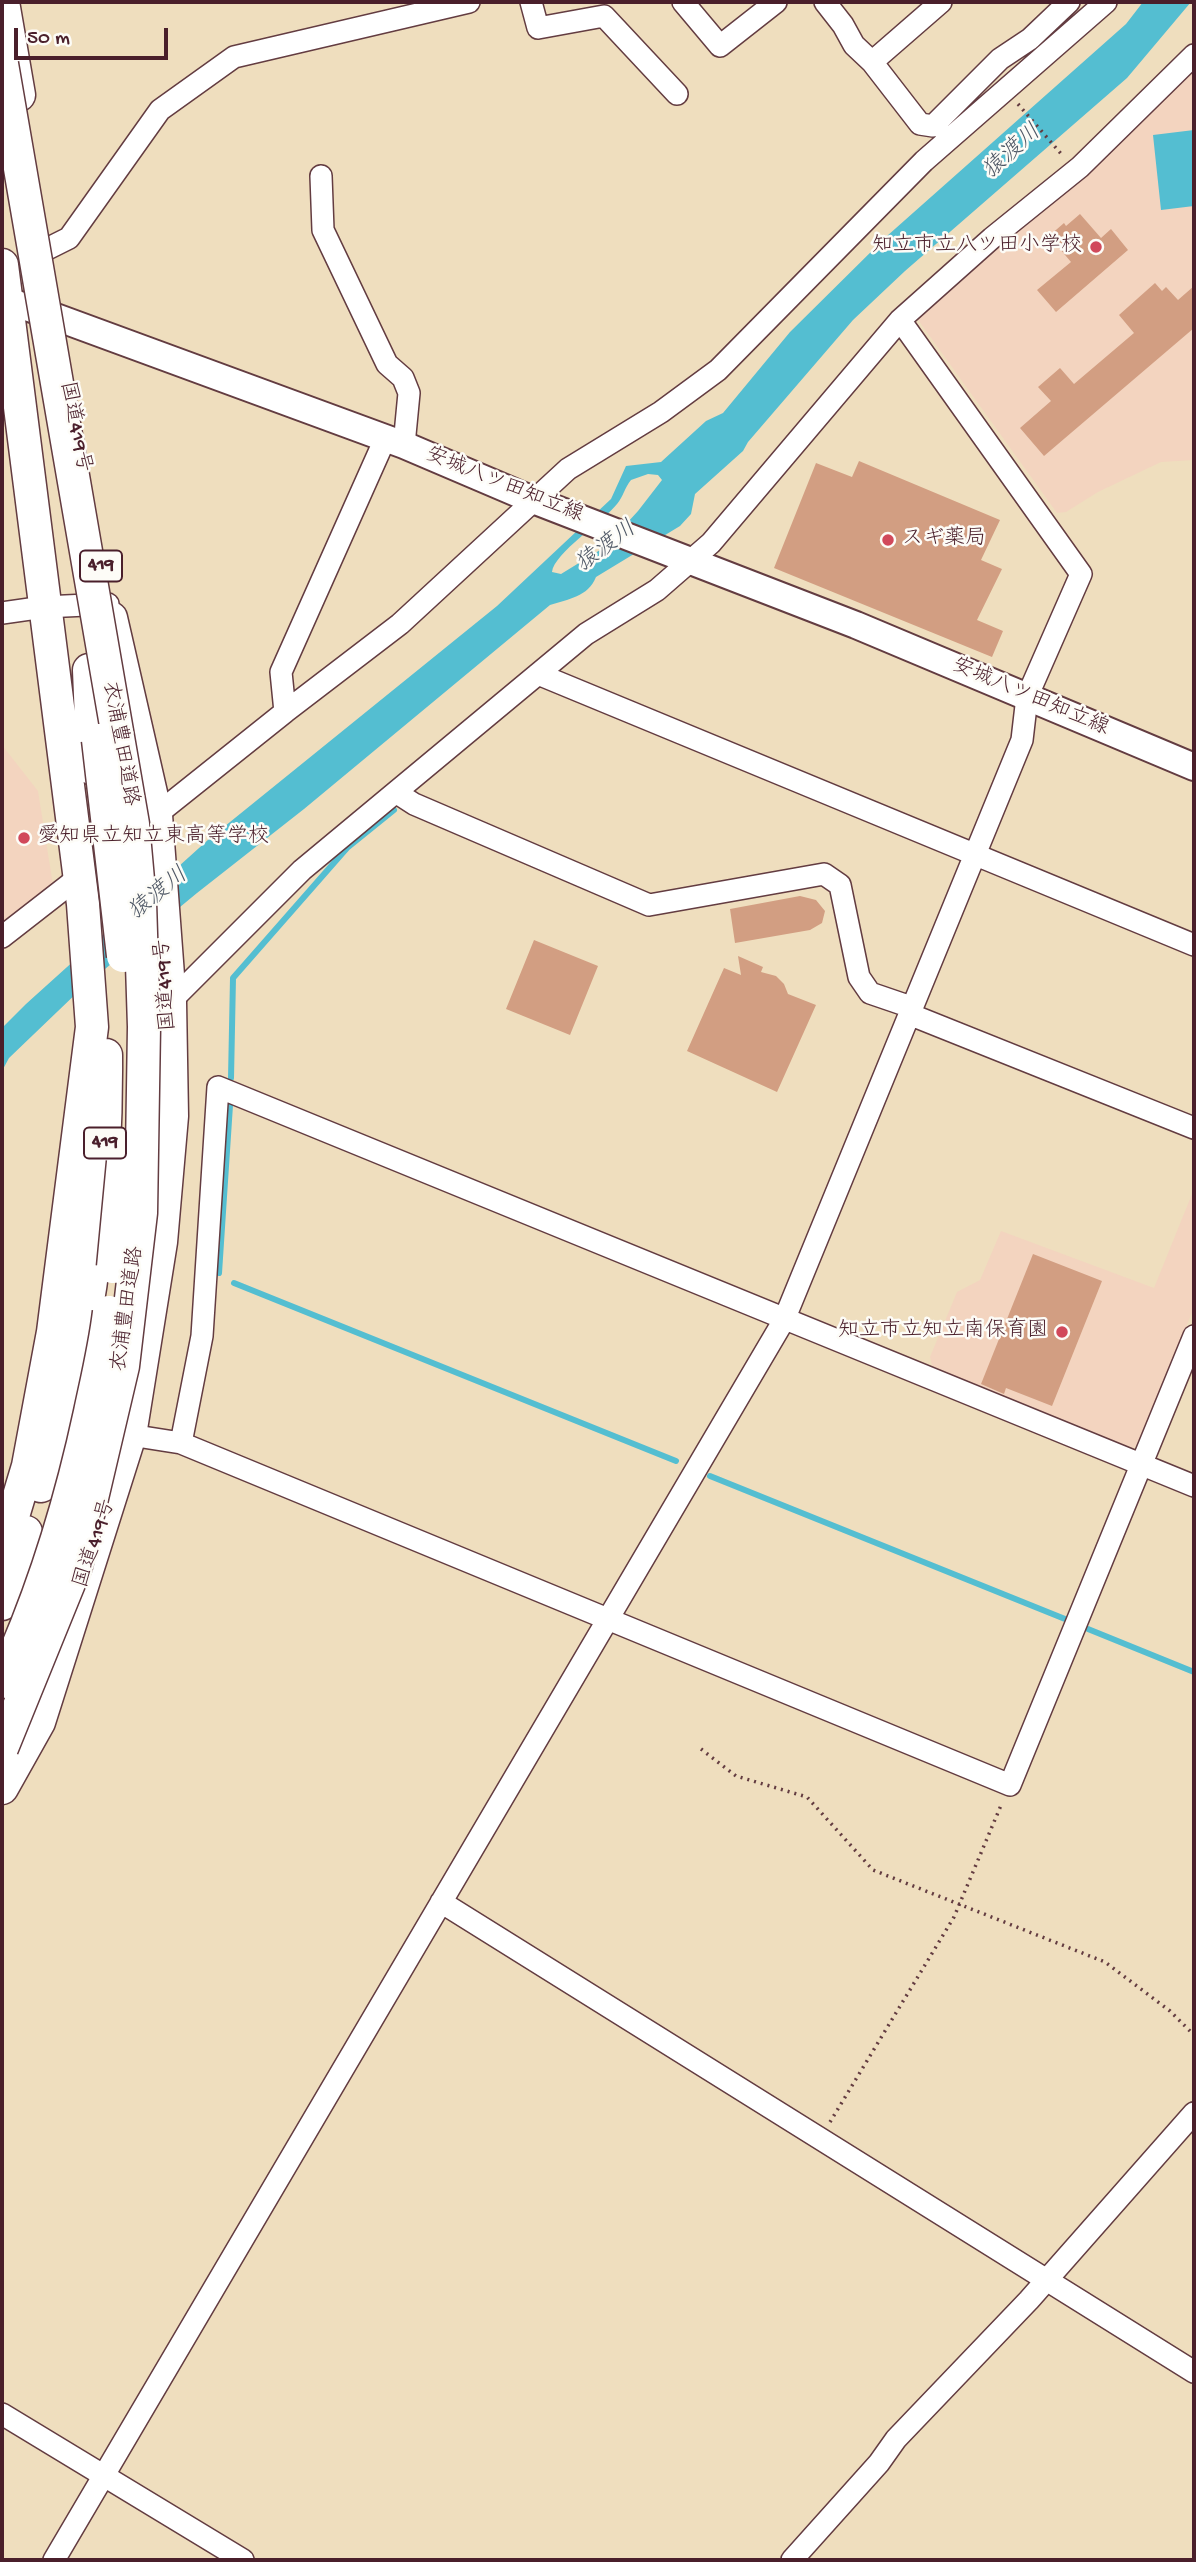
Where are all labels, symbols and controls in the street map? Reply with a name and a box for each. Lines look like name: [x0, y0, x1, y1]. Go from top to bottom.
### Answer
scale bar: [18, 14, 172, 58]
text: 50 m: [27, 27, 70, 52]
water label: 猿渡川: [978, 120, 1048, 186]
place label: 知立市立八ツ田小学校: [872, 234, 1082, 260]
marker: 知立市立八ツ田小学校: [1088, 239, 1104, 255]
street label: 国道419号: [53, 379, 95, 475]
street label: 安城八ツ田知立線: [421, 443, 587, 529]
water label: 猿渡川: [571, 516, 643, 580]
place label: スギ薬局: [902, 527, 986, 553]
marker: スギ薬局: [880, 532, 896, 548]
road number: 419: [80, 551, 122, 582]
street label: 安城八ツ田知立線: [948, 654, 1112, 742]
street label: 衣浦豊田道路: [96, 680, 142, 808]
place label: 愛知県立知立東高等学校: [38, 825, 269, 851]
marker: 愛知県立知立東高等学校: [16, 830, 32, 846]
water label: 猿渡川: [124, 863, 194, 927]
street label: 国道419号: [151, 938, 183, 1032]
road number: 419: [84, 1128, 126, 1158]
street label: 衣浦豊田道路: [108, 1245, 150, 1373]
place label: 知立市立知立南保育園: [838, 1319, 1048, 1345]
marker: 知立市立知立南保育園: [1054, 1324, 1070, 1340]
street label: 国道419号: [70, 1496, 122, 1592]

